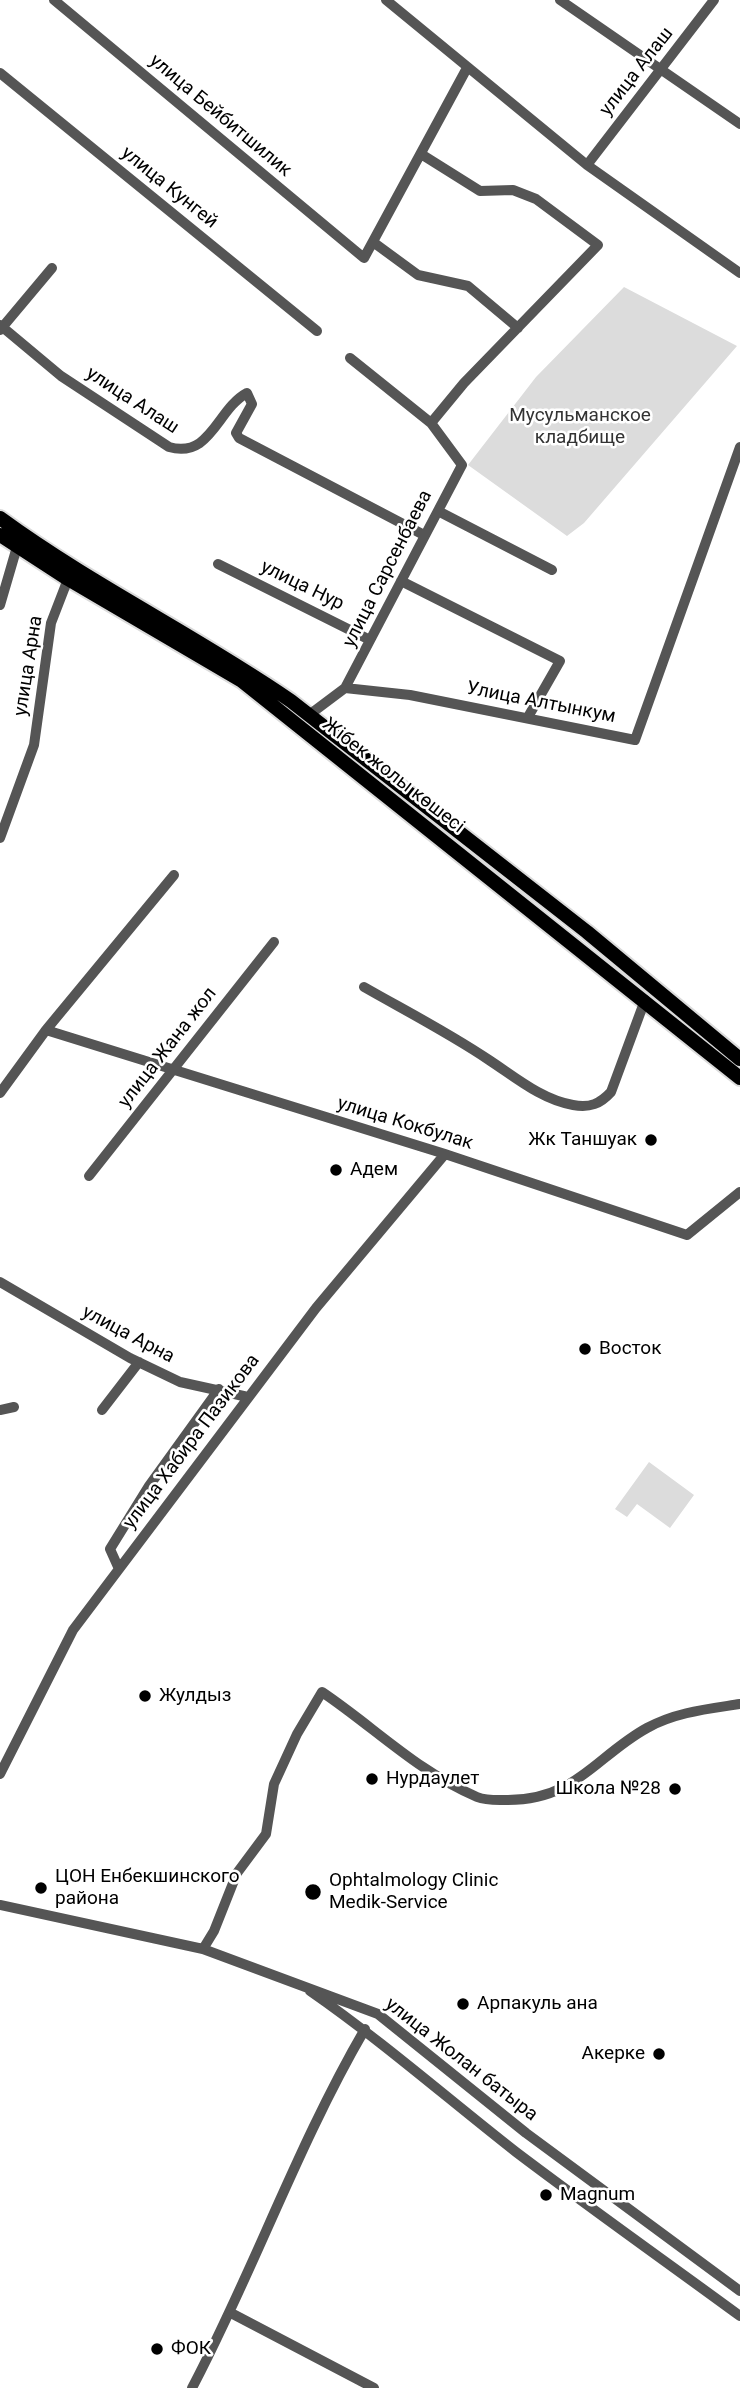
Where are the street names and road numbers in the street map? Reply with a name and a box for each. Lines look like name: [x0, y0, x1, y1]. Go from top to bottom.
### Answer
street label: улица Алаш: [595, 23, 679, 121]
street label: улица Бейбитшилик: [144, 50, 296, 182]
street label: улица Кунгей: [116, 142, 222, 234]
street label: улица Алаш: [81, 363, 183, 439]
street label: улица Сарсенбаева: [338, 487, 438, 651]
street label: улица Нур: [257, 556, 347, 616]
street label: улица Арна: [10, 614, 48, 718]
street label: Улица Алтынкум: [465, 677, 617, 729]
street label: Жібек жолы көшесі: [317, 713, 469, 839]
street label: улица Жана жол: [114, 983, 222, 1113]
street label: улица Кокбулак: [334, 1093, 476, 1155]
street label: улица Арна: [78, 1301, 178, 1369]
street label: улица Хабира Пазикова: [119, 1350, 265, 1534]
street label: улица Жолан батыра: [380, 1993, 542, 2127]

